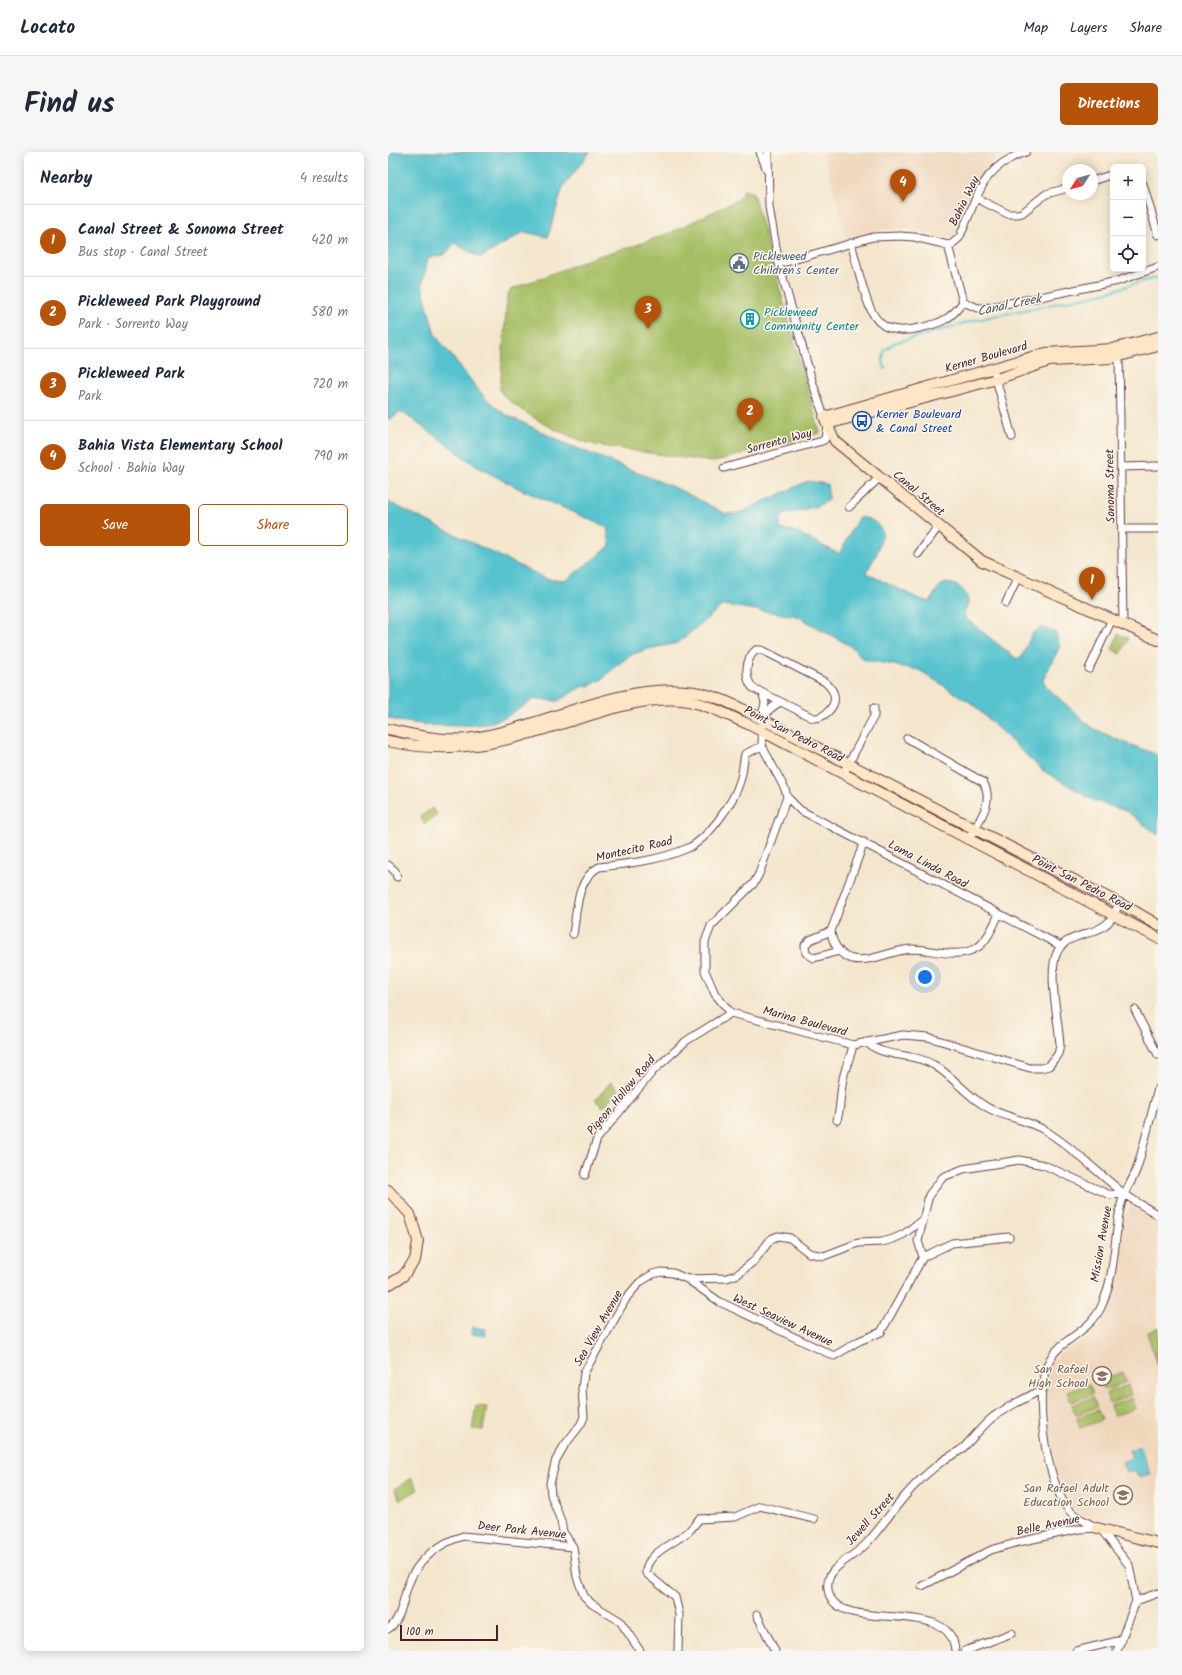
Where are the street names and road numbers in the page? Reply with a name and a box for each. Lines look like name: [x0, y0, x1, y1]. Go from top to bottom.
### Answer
street label: Bahia Way: [944, 173, 985, 229]
street label: Kerner Boulevard: [943, 336, 1031, 378]
street label: Sorrento Way: [744, 424, 814, 459]
street label: Sonoma Street: [1100, 448, 1121, 523]
street label: Canal Street: [888, 466, 949, 521]
street label: Point San Pedro Road: [740, 701, 848, 768]
street label: Montecito Road: [594, 831, 675, 868]
street label: Loma Linda Road: [884, 835, 972, 894]
street label: Point San Pedro Road: [1028, 850, 1136, 917]
street label: Marina Boulevard: [761, 1001, 850, 1042]
street label: Pigeon Hollow Road: [582, 1051, 661, 1139]
street label: Mission Avenue: [1085, 1204, 1118, 1284]
street label: Sea View Avenue: [569, 1286, 628, 1370]
street label: West Seaview Avenue: [730, 1289, 836, 1352]
street label: Jewell Street: [841, 1488, 900, 1550]
street label: Belle Avenue: [1015, 1509, 1082, 1541]
street label: Deer Park Avenue: [477, 1516, 568, 1545]

